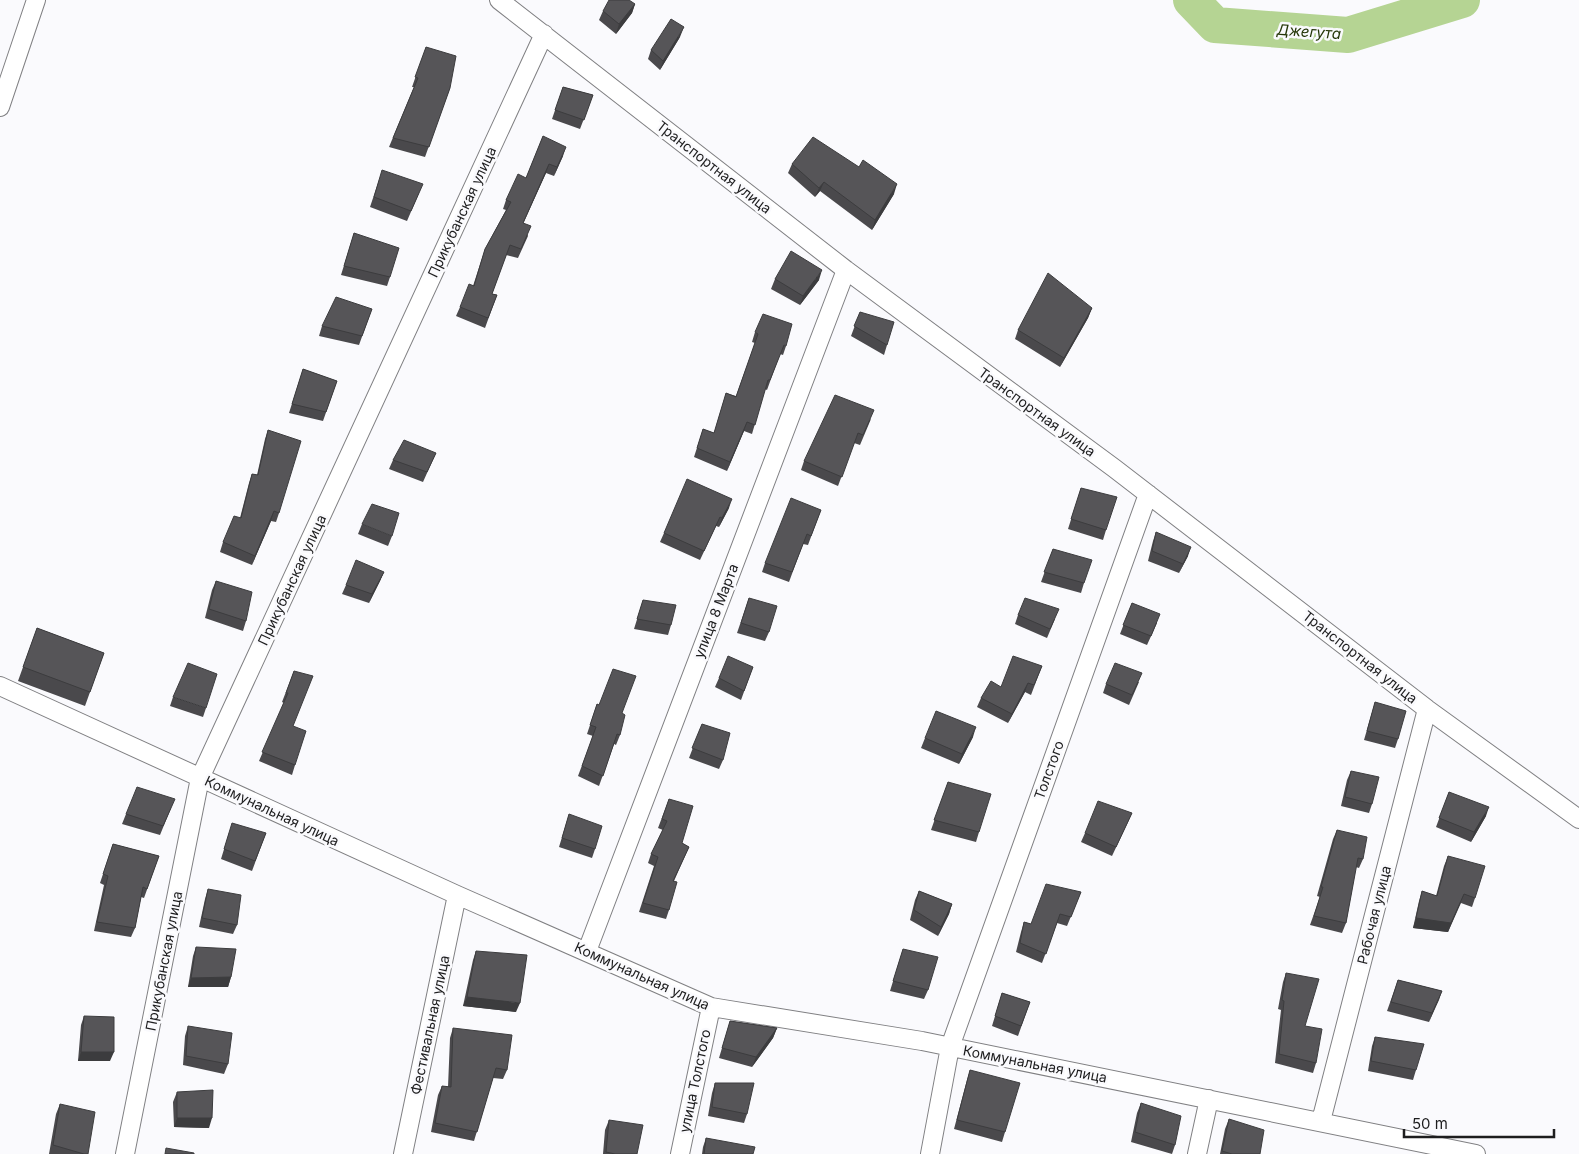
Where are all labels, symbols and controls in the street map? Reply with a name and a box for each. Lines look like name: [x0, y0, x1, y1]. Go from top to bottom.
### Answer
water label: Джегута: [1275, 20, 1342, 43]
street label: Транспортная улица: [654, 117, 775, 217]
street label: Прикубанская улица: [424, 144, 499, 280]
street label: Транспортная улица: [975, 363, 1099, 460]
street label: Прикубанская улица: [254, 512, 329, 648]
street label: улица 8 Марта: [690, 561, 741, 660]
street label: Транспортная улица: [1300, 607, 1421, 707]
street label: Толстого: [1030, 738, 1067, 802]
street label: Коммунальная улица: [202, 772, 342, 849]
street label: Рабочая улица: [1353, 864, 1394, 966]
street label: Прикубанская улица: [142, 890, 185, 1032]
street label: Коммунальная улица: [572, 938, 712, 1013]
street label: Фестивальная улица: [406, 954, 453, 1096]
street label: улица Толстого: [675, 1028, 714, 1134]
street label: Коммунальная улица: [962, 1041, 1109, 1086]
scale bar: [1404, 1106, 1554, 1138]
text: 50 m: [1412, 1114, 1448, 1133]

